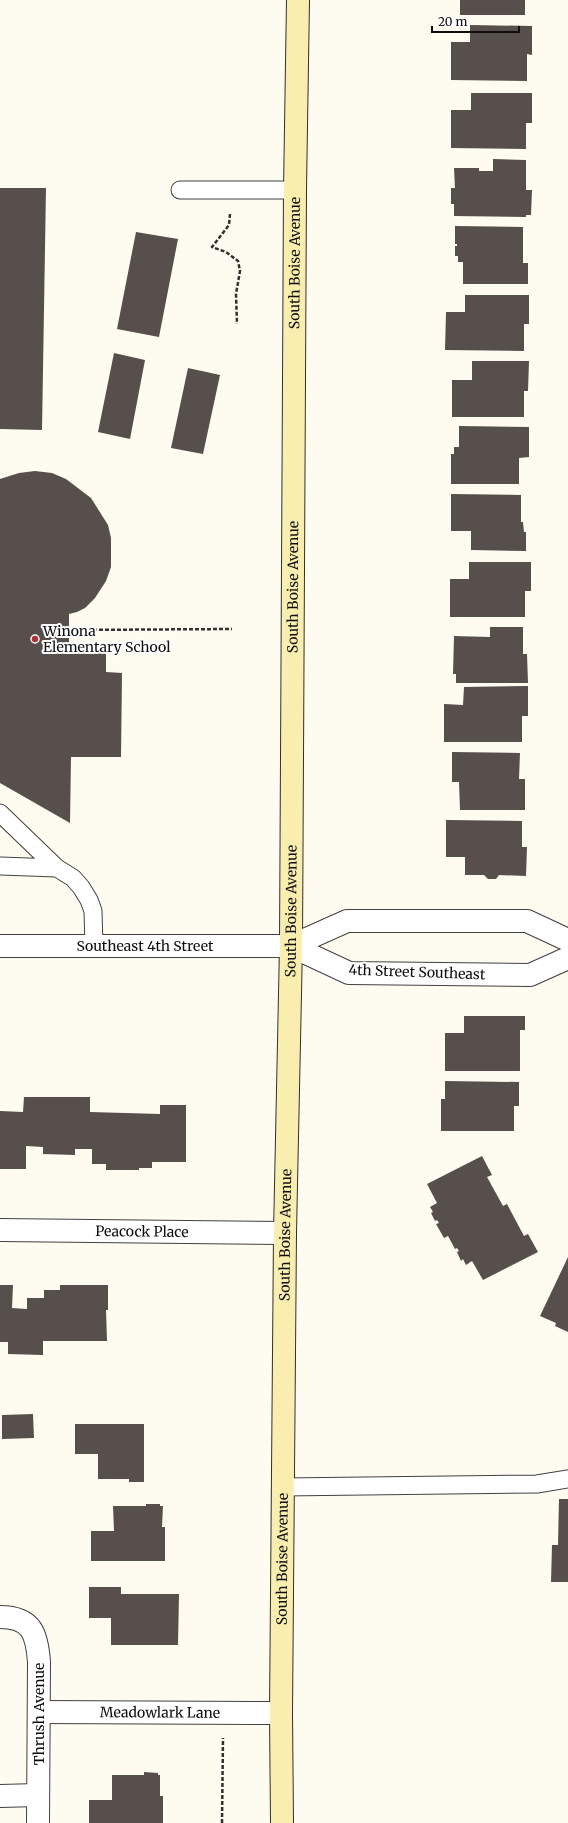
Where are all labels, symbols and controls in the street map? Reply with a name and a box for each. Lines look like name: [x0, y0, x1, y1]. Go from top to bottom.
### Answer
scale bar: [432, 8, 519, 34]
text: 20 m: [438, 14, 467, 29]
street label: South Boise Avenue: [285, 197, 304, 329]
street label: South Boise Avenue: [284, 521, 302, 653]
place label: Winona Elementary School: [42, 622, 171, 656]
marker: Winona Elementary School: [30, 634, 40, 644]
street label: South Boise Avenue: [281, 845, 301, 977]
street label: Southeast 4th Street: [77, 937, 214, 955]
street label: 4th Street Southeast: [348, 961, 486, 983]
street label: South Boise Avenue: [275, 1169, 295, 1301]
street label: Peacock Place: [95, 1222, 189, 1241]
street label: South Boise Avenue: [273, 1493, 292, 1625]
street label: Thrush Avenue: [30, 1663, 48, 1765]
street label: Meadowlark Lane: [100, 1703, 220, 1722]

